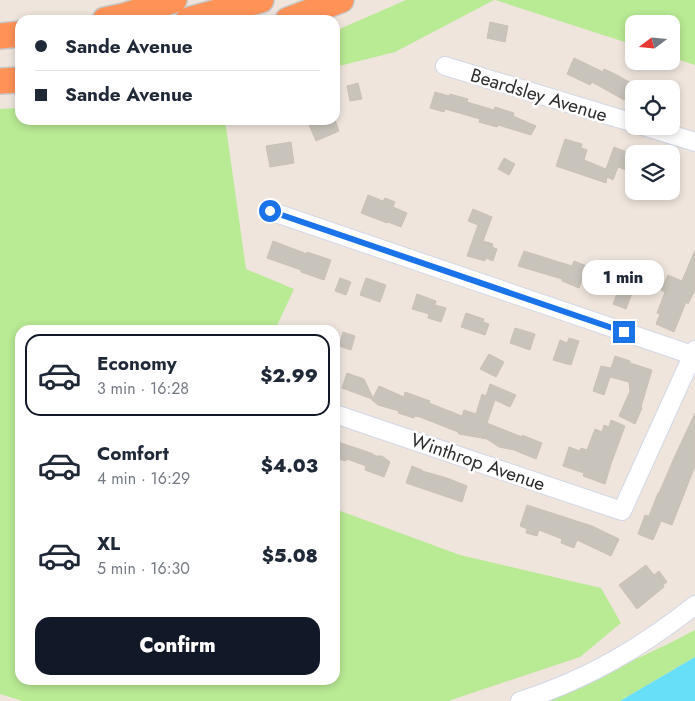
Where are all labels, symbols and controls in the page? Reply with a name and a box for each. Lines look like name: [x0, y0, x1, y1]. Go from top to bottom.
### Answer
north arrow: [625, 15, 680, 70]
map controls: [625, 15, 680, 200]
text: Sande Avenue: [65, 33, 193, 60]
street label: Beardsley Avenue: [467, 61, 611, 129]
button: locate: [625, 80, 680, 135]
text: Sande Avenue: [65, 81, 193, 108]
button: layers: [625, 145, 680, 200]
route start: [259, 200, 281, 222]
callout: 1 min: [583, 260, 665, 294]
text: 1 min: [603, 266, 643, 289]
route end: [613, 321, 635, 343]
text: Economy: [97, 350, 177, 377]
icon: car: [37, 353, 82, 398]
text: $2.99: [260, 362, 318, 389]
text: 3 min · 16:28: [97, 377, 189, 400]
street label: Winthrop Avenue: [407, 426, 549, 498]
text: Comfort: [97, 440, 169, 467]
icon: car: [37, 443, 82, 488]
text: $4.03: [261, 452, 318, 479]
text: 4 min · 16:29: [97, 467, 190, 490]
text: XL: [97, 530, 120, 557]
icon: car: [37, 533, 82, 578]
text: $5.08: [262, 542, 318, 569]
text: 5 min · 16:30: [97, 557, 190, 580]
button: Confirm: [35, 617, 320, 675]

